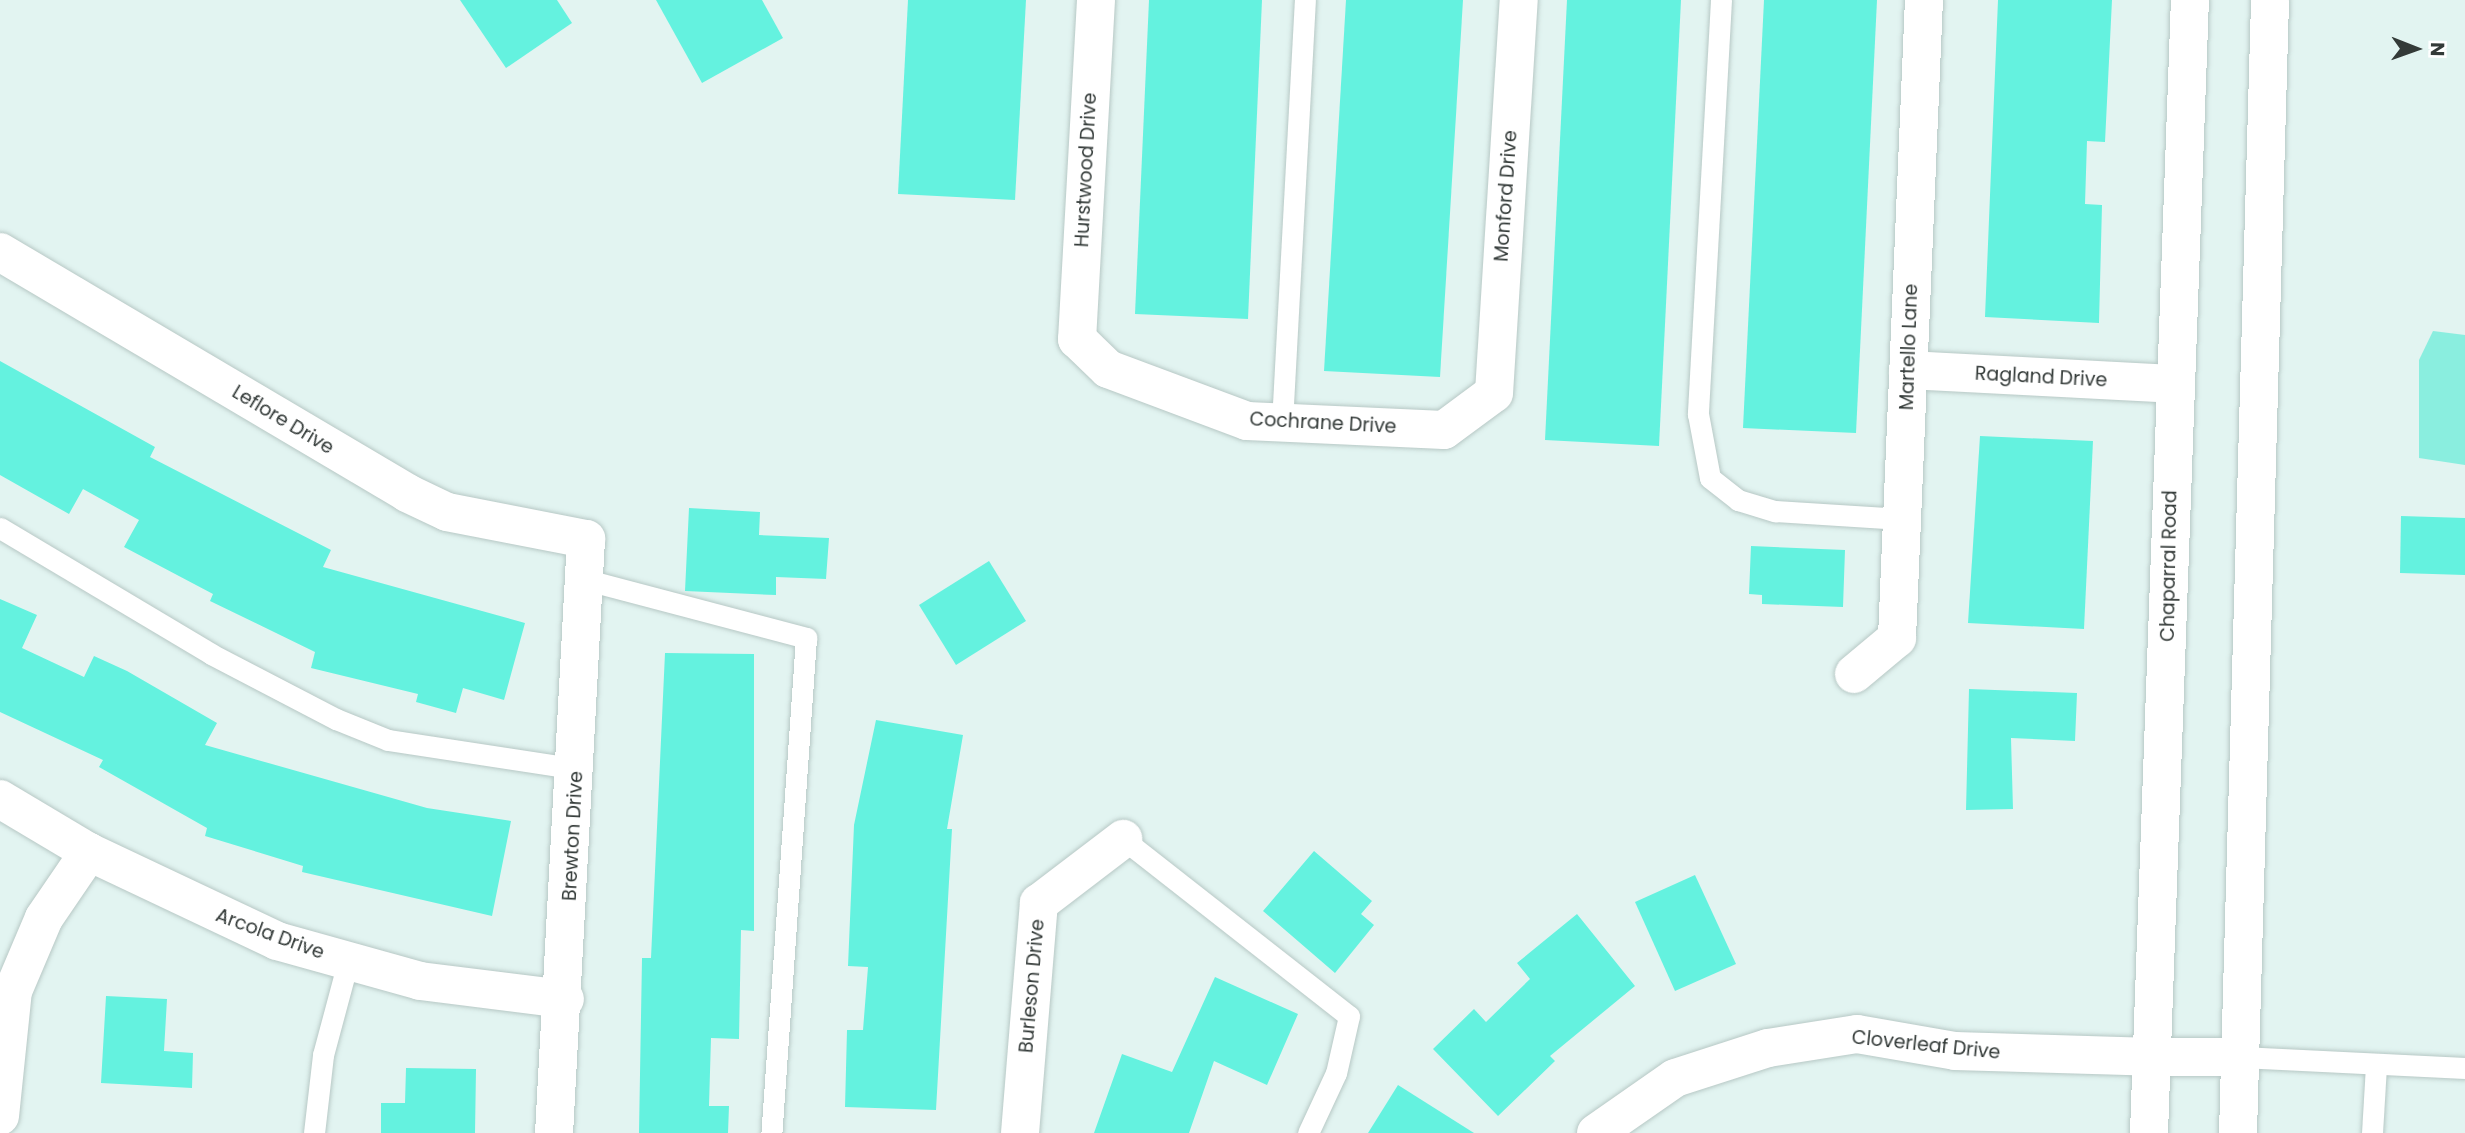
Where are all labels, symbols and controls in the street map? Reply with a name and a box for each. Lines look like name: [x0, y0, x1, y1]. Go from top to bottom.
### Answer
north arrow: [2381, 14, 2451, 84]
text: N: [2424, 42, 2451, 57]
street label: Hurstwood Drive: [1071, 92, 1101, 248]
street label: Monford Drive: [1490, 130, 1522, 262]
street label: Martello Lane: [1895, 283, 1923, 411]
street label: Ragland Drive: [1974, 362, 2108, 392]
street label: Leflore Drive: [228, 381, 338, 459]
street label: Cochrane Drive: [1249, 408, 1397, 438]
street label: Chaparral Road: [2156, 490, 2182, 642]
street label: Brewton Drive: [558, 770, 588, 902]
street label: Arcola Drive: [213, 904, 327, 964]
street label: Burleson Drive: [1015, 918, 1049, 1054]
street label: Cloverleaf Drive: [1851, 1026, 2001, 1064]

